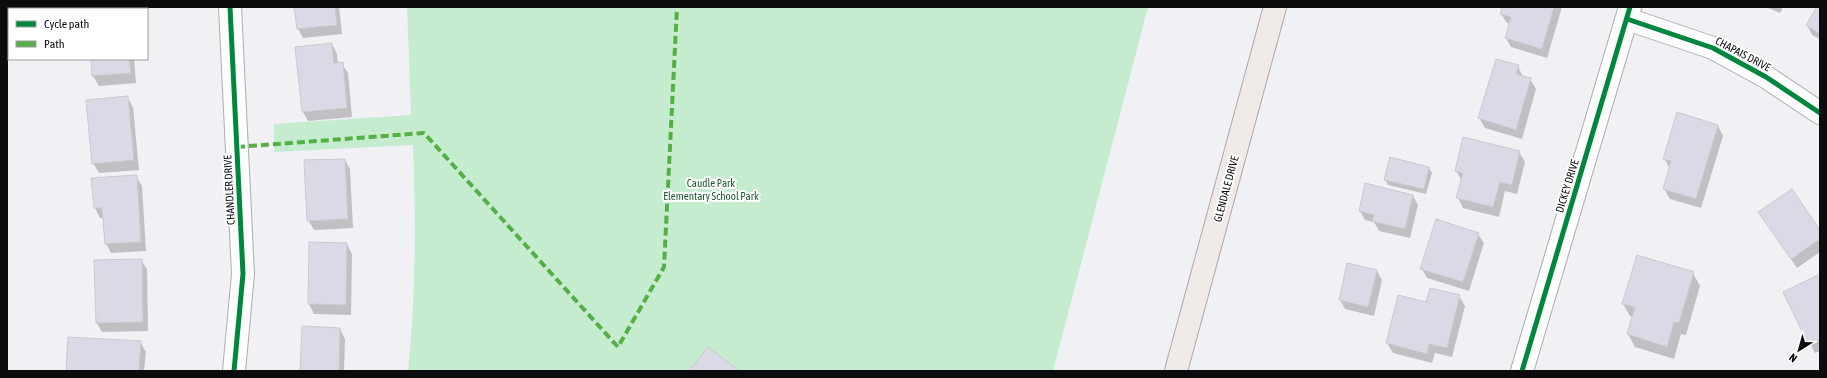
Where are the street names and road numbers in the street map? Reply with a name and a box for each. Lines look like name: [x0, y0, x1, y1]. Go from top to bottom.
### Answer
street label: CHAPAIS DRIVE: [1713, 34, 1773, 74]
street label: CHANDLER DRIVE: [221, 154, 237, 225]
street label: GLENDALE DRIVE: [1211, 154, 1241, 223]
street label: DICKEY DRIVE: [1553, 158, 1581, 214]

